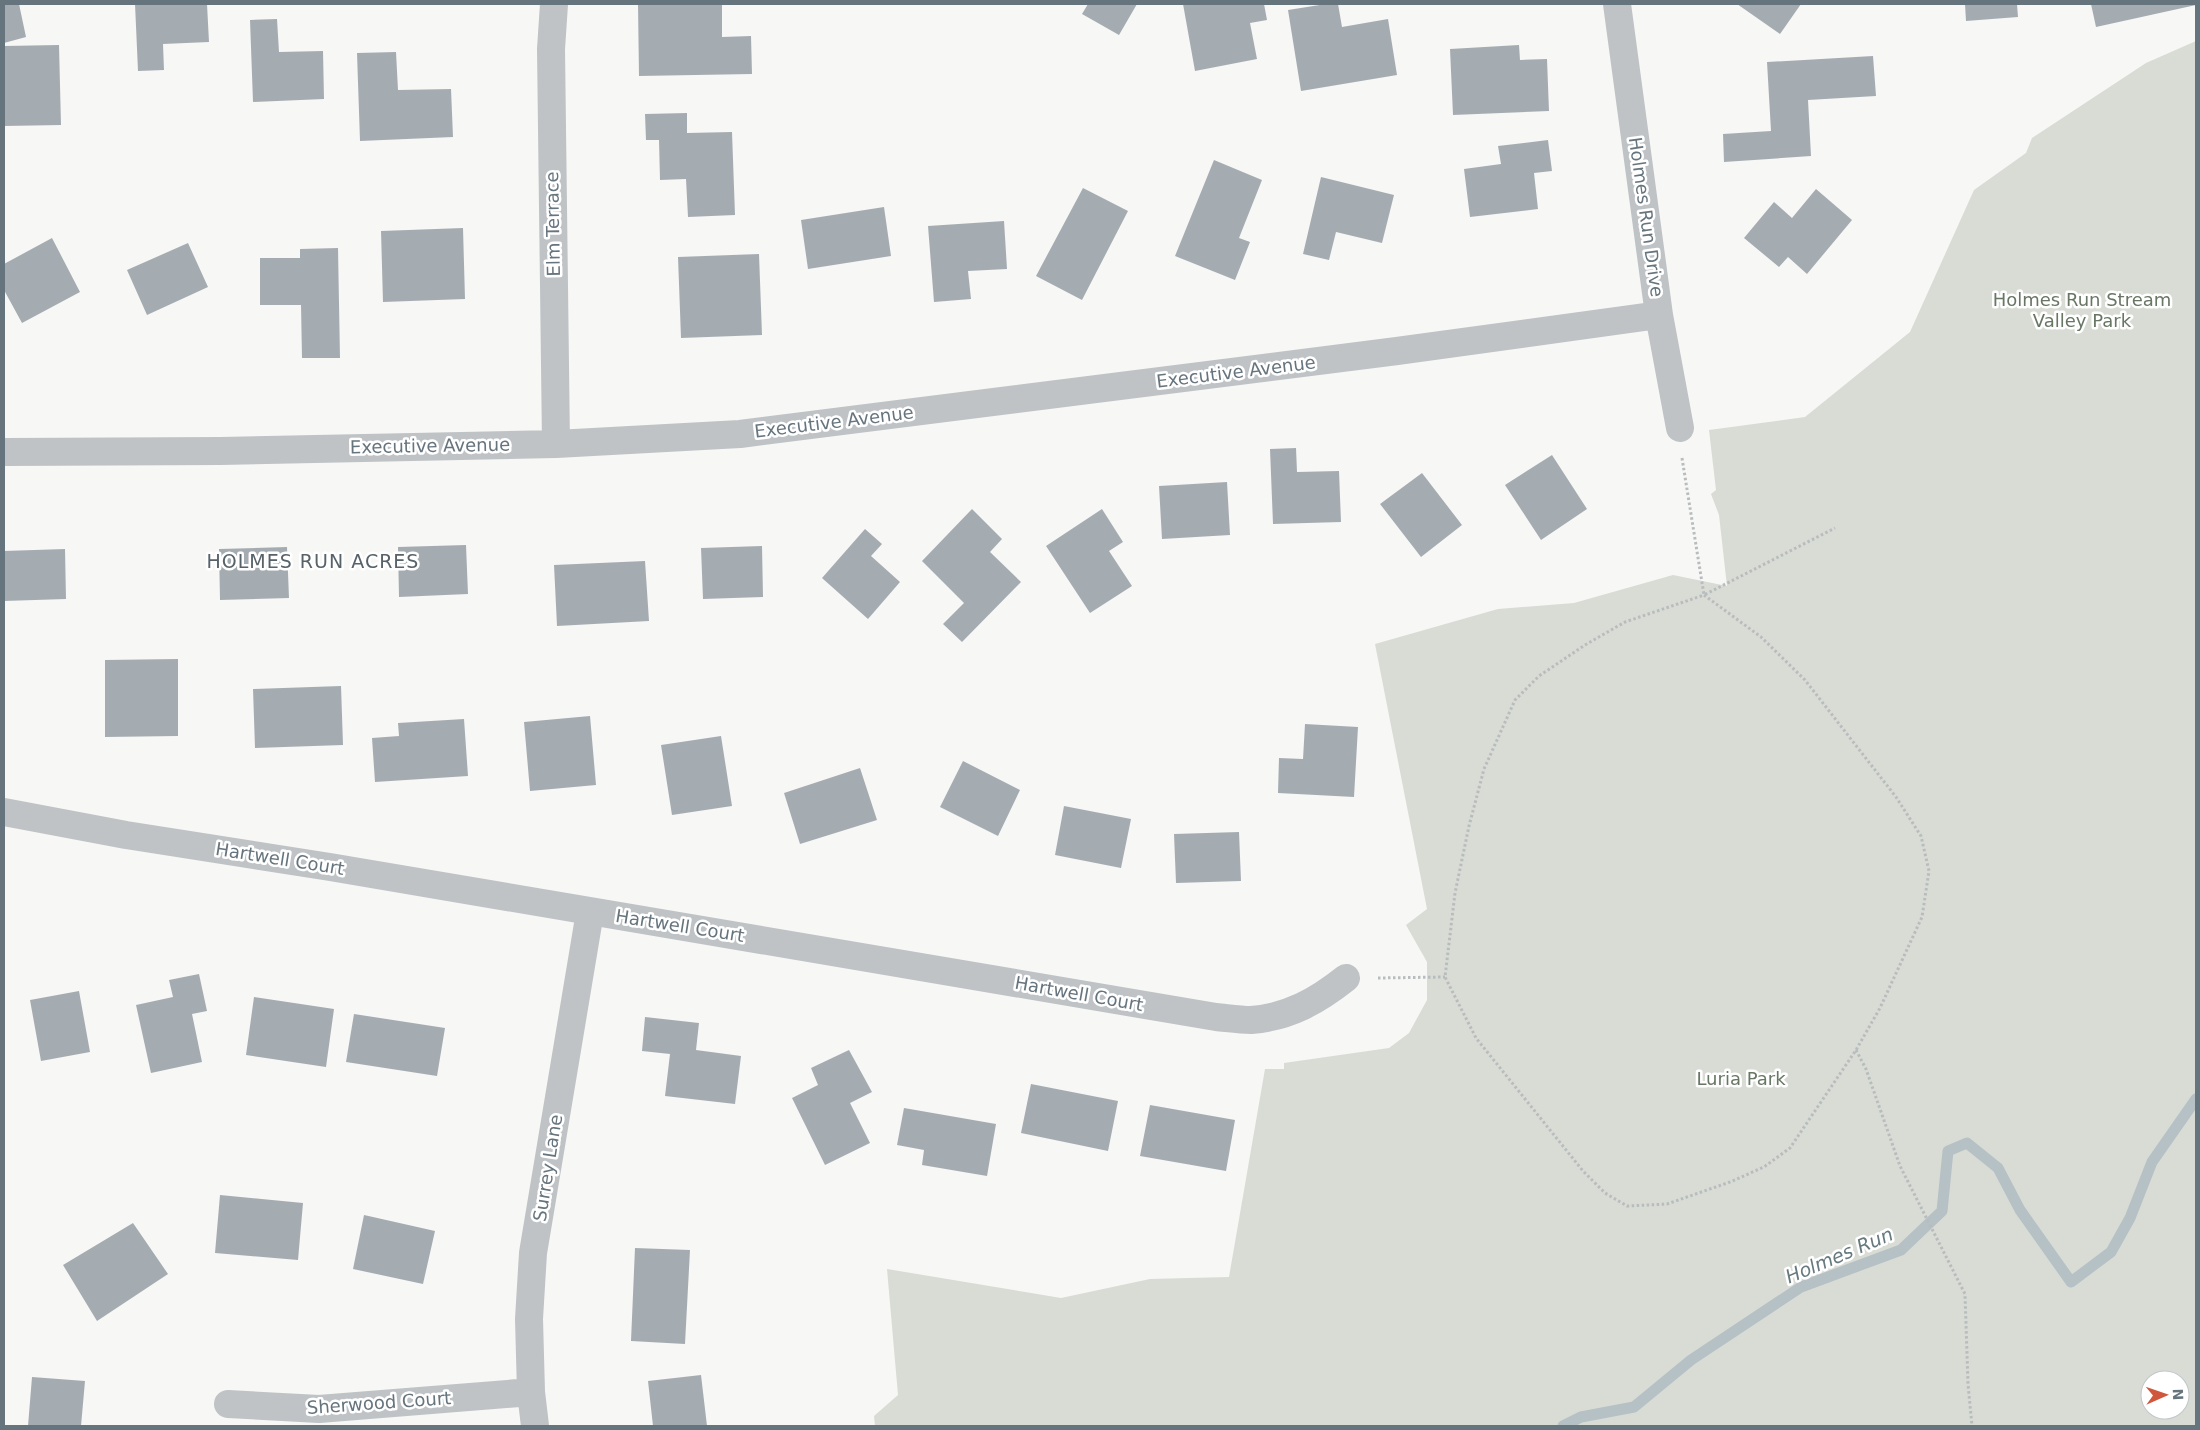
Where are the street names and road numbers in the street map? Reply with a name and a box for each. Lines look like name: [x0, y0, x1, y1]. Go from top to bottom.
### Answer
street label: Holmes Run Drive: [1625, 136, 1668, 298]
street label: Elm Terrace: [541, 171, 564, 277]
street label: Executive Avenue: [1155, 351, 1317, 392]
street label: Executive Avenue: [753, 401, 915, 442]
street label: Executive Avenue: [350, 434, 510, 457]
street label: Hartwell Court: [214, 838, 346, 879]
street label: Hartwell Court: [614, 905, 746, 946]
street label: Hartwell Court: [1013, 972, 1145, 1015]
street label: Surrey Lane: [529, 1113, 566, 1223]
street label: Sherwood Court: [306, 1387, 452, 1418]

